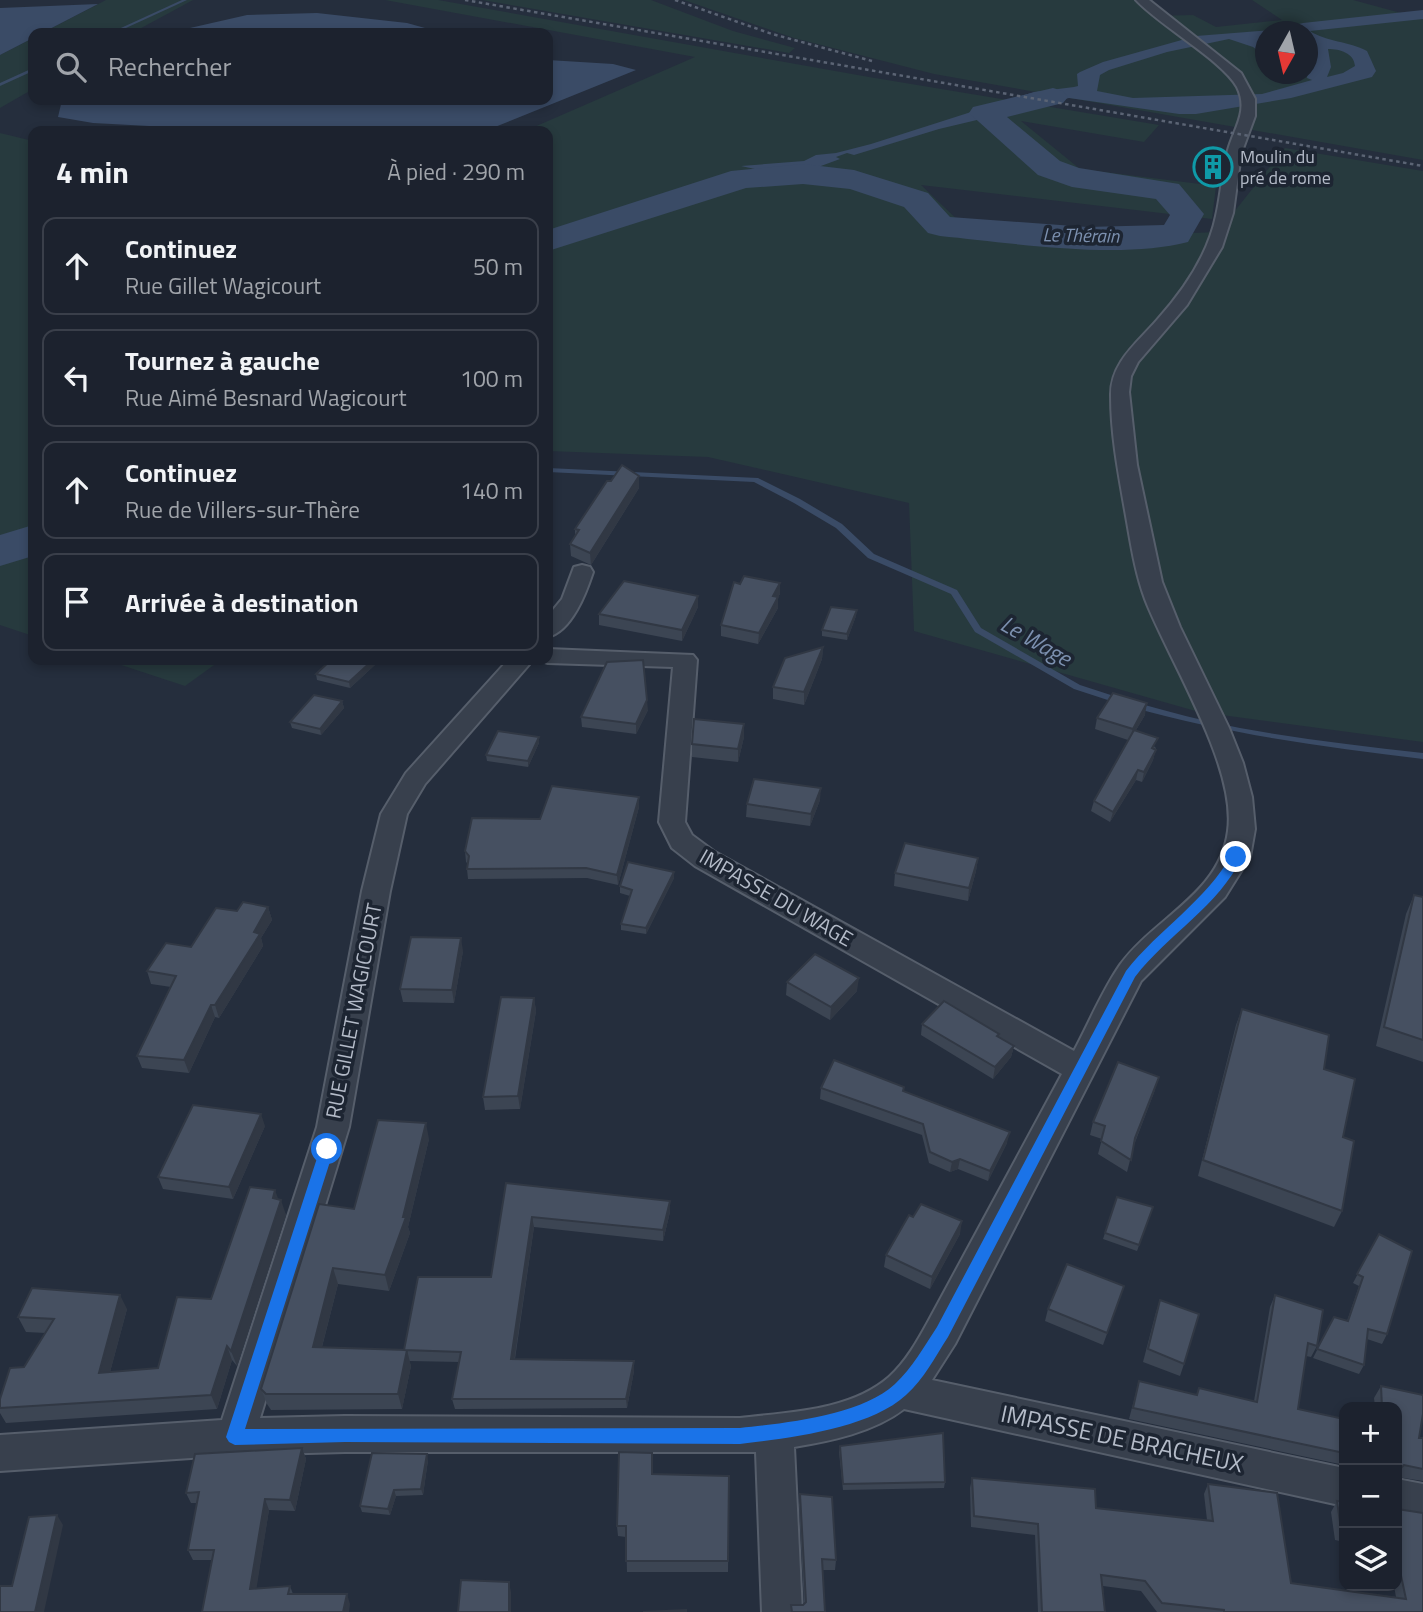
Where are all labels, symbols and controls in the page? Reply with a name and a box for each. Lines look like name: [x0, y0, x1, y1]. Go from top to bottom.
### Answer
north arrow: [1255, 21, 1318, 84]
search box: [28, 28, 553, 105]
text: Rechercher: [108, 47, 232, 86]
icon: search: [52, 48, 90, 86]
place label: Moulin du pré de rome: [1240, 143, 1331, 191]
building icon: Moulin du pré de rome: [1192, 146, 1234, 188]
text: 4 min: [56, 149, 129, 195]
text: À pied · 290 m: [387, 154, 525, 189]
water label: Le Thérain: [1042, 219, 1120, 250]
text: Continuez: [125, 229, 237, 268]
icon: ahead: [58, 247, 96, 285]
text: 50 m: [473, 249, 523, 284]
text: Rue Gillet Wagicourt: [125, 268, 321, 303]
text: Tournez à gauche: [125, 341, 320, 380]
icon: left: [58, 359, 96, 397]
text: 100 m: [460, 361, 523, 396]
text: Rue Aimé Besnard Wagicourt: [125, 380, 407, 415]
text: Continuez: [125, 453, 237, 492]
icon: ahead: [58, 471, 96, 509]
text: 140 m: [460, 473, 523, 508]
text: Rue de Villers-sur-Thère: [125, 492, 360, 527]
icon: arrive: [58, 583, 96, 621]
text: Arrivée à destination: [125, 583, 359, 622]
water label: Le Wage: [994, 606, 1079, 676]
street label: IMPASSE DU WAGE: [694, 840, 859, 954]
route end: [1220, 841, 1251, 872]
street label: RUE GILLET WAGICOURT: [316, 900, 390, 1121]
route start: [311, 1133, 342, 1164]
street label: IMPASSE DE BRACHEUX: [998, 1395, 1247, 1481]
map controls: [1339, 1402, 1402, 1591]
button: +: [1339, 1402, 1402, 1465]
button: −: [1339, 1465, 1402, 1528]
button: layers: [1339, 1528, 1402, 1591]

